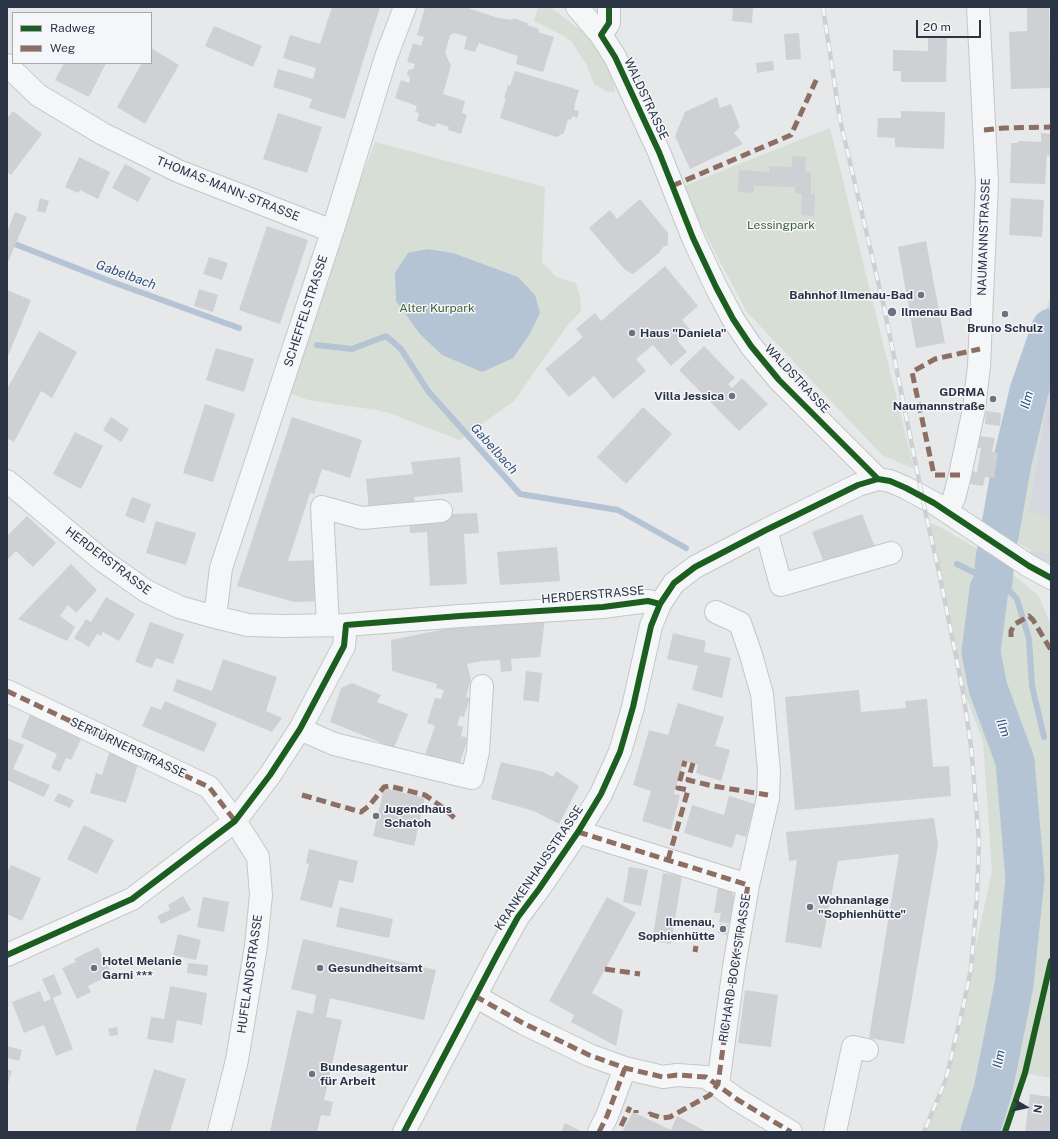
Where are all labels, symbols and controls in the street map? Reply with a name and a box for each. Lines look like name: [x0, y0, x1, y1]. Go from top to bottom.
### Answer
legend: [12, 12, 152, 64]
scale bar: [918, 12, 983, 38]
text: 20 m: [923, 20, 951, 34]
text: Radweg: [50, 21, 95, 35]
text: Weg: [50, 41, 75, 55]
street label: WALDSTRASSE: [621, 56, 671, 142]
street label: THOMAS-MANN-STRASSE: [154, 154, 302, 224]
street label: NAUMANNSTRASSE: [975, 178, 993, 296]
park label: Lessingpark: [747, 218, 815, 232]
street label: SCHEFFELSTRASSE: [281, 253, 331, 369]
water label: Gabelbach: [94, 257, 158, 293]
place label: Bahnhof Ilmenau-Bad: [789, 288, 913, 302]
marker: Bahnhof Ilmenau-Bad: [916, 290, 926, 300]
park label: Alter Kurpark: [399, 301, 475, 315]
place label: Ilmenau Bad: [901, 305, 972, 319]
marker: Ilmenau Bad: [886, 306, 898, 318]
marker: Bruno Schulz: [1000, 309, 1010, 319]
place label: Bruno Schulz: [967, 321, 1043, 335]
place label: Haus "Daniela": [640, 326, 726, 340]
marker: Haus "Daniela": [627, 328, 637, 338]
street label: WALDSTRASSE: [761, 342, 833, 416]
place label: GDRMA Naumannstraße: [893, 385, 985, 413]
place label: Villa Jessica: [654, 389, 724, 403]
water label: Ilm: [1017, 389, 1037, 411]
marker: Villa Jessica: [727, 391, 737, 401]
marker: GDRMA Naumannstraße: [988, 394, 998, 404]
water label: Gabelbach: [467, 420, 521, 478]
street label: HERDERSTRASSE: [62, 524, 154, 598]
street label: HERDERSTRASSE: [541, 583, 645, 607]
street label: SERTÜRNERSTRASSE: [68, 715, 188, 781]
water label: Ilm: [993, 717, 1013, 739]
place label: Jugendhaus Schatoh: [384, 802, 452, 830]
street label: KRANKENHAUSSTRASSE: [492, 803, 586, 933]
marker: Jugendhaus Schatoh: [371, 811, 381, 821]
street label: RICHARD-BOCK-STRASSE: [716, 893, 754, 1043]
place label: Wohnanlage "Sophienhütte": [818, 893, 906, 921]
marker: Wohnanlage "Sophienhütte": [805, 902, 815, 912]
street label: HUFELANDSTRASSE: [235, 914, 265, 1034]
place label: Ilmenau, Sophienhütte: [638, 915, 715, 943]
marker: Ilmenau, Sophienhütte: [718, 924, 728, 934]
place label: Hotel Melanie Garni ***: [102, 954, 182, 982]
place label: Gesundheitsamt: [328, 961, 423, 975]
marker: Hotel Melanie Garni ***: [89, 963, 99, 973]
marker: Gesundheitsamt: [315, 963, 325, 973]
water label: Ilm: [990, 1049, 1008, 1069]
place label: Bundesagentur für Arbeit: [320, 1060, 408, 1088]
marker: Bundesagentur für Arbeit: [307, 1069, 317, 1079]
north arrow: [1006, 1087, 1046, 1127]
text: N: [1031, 1104, 1044, 1114]

